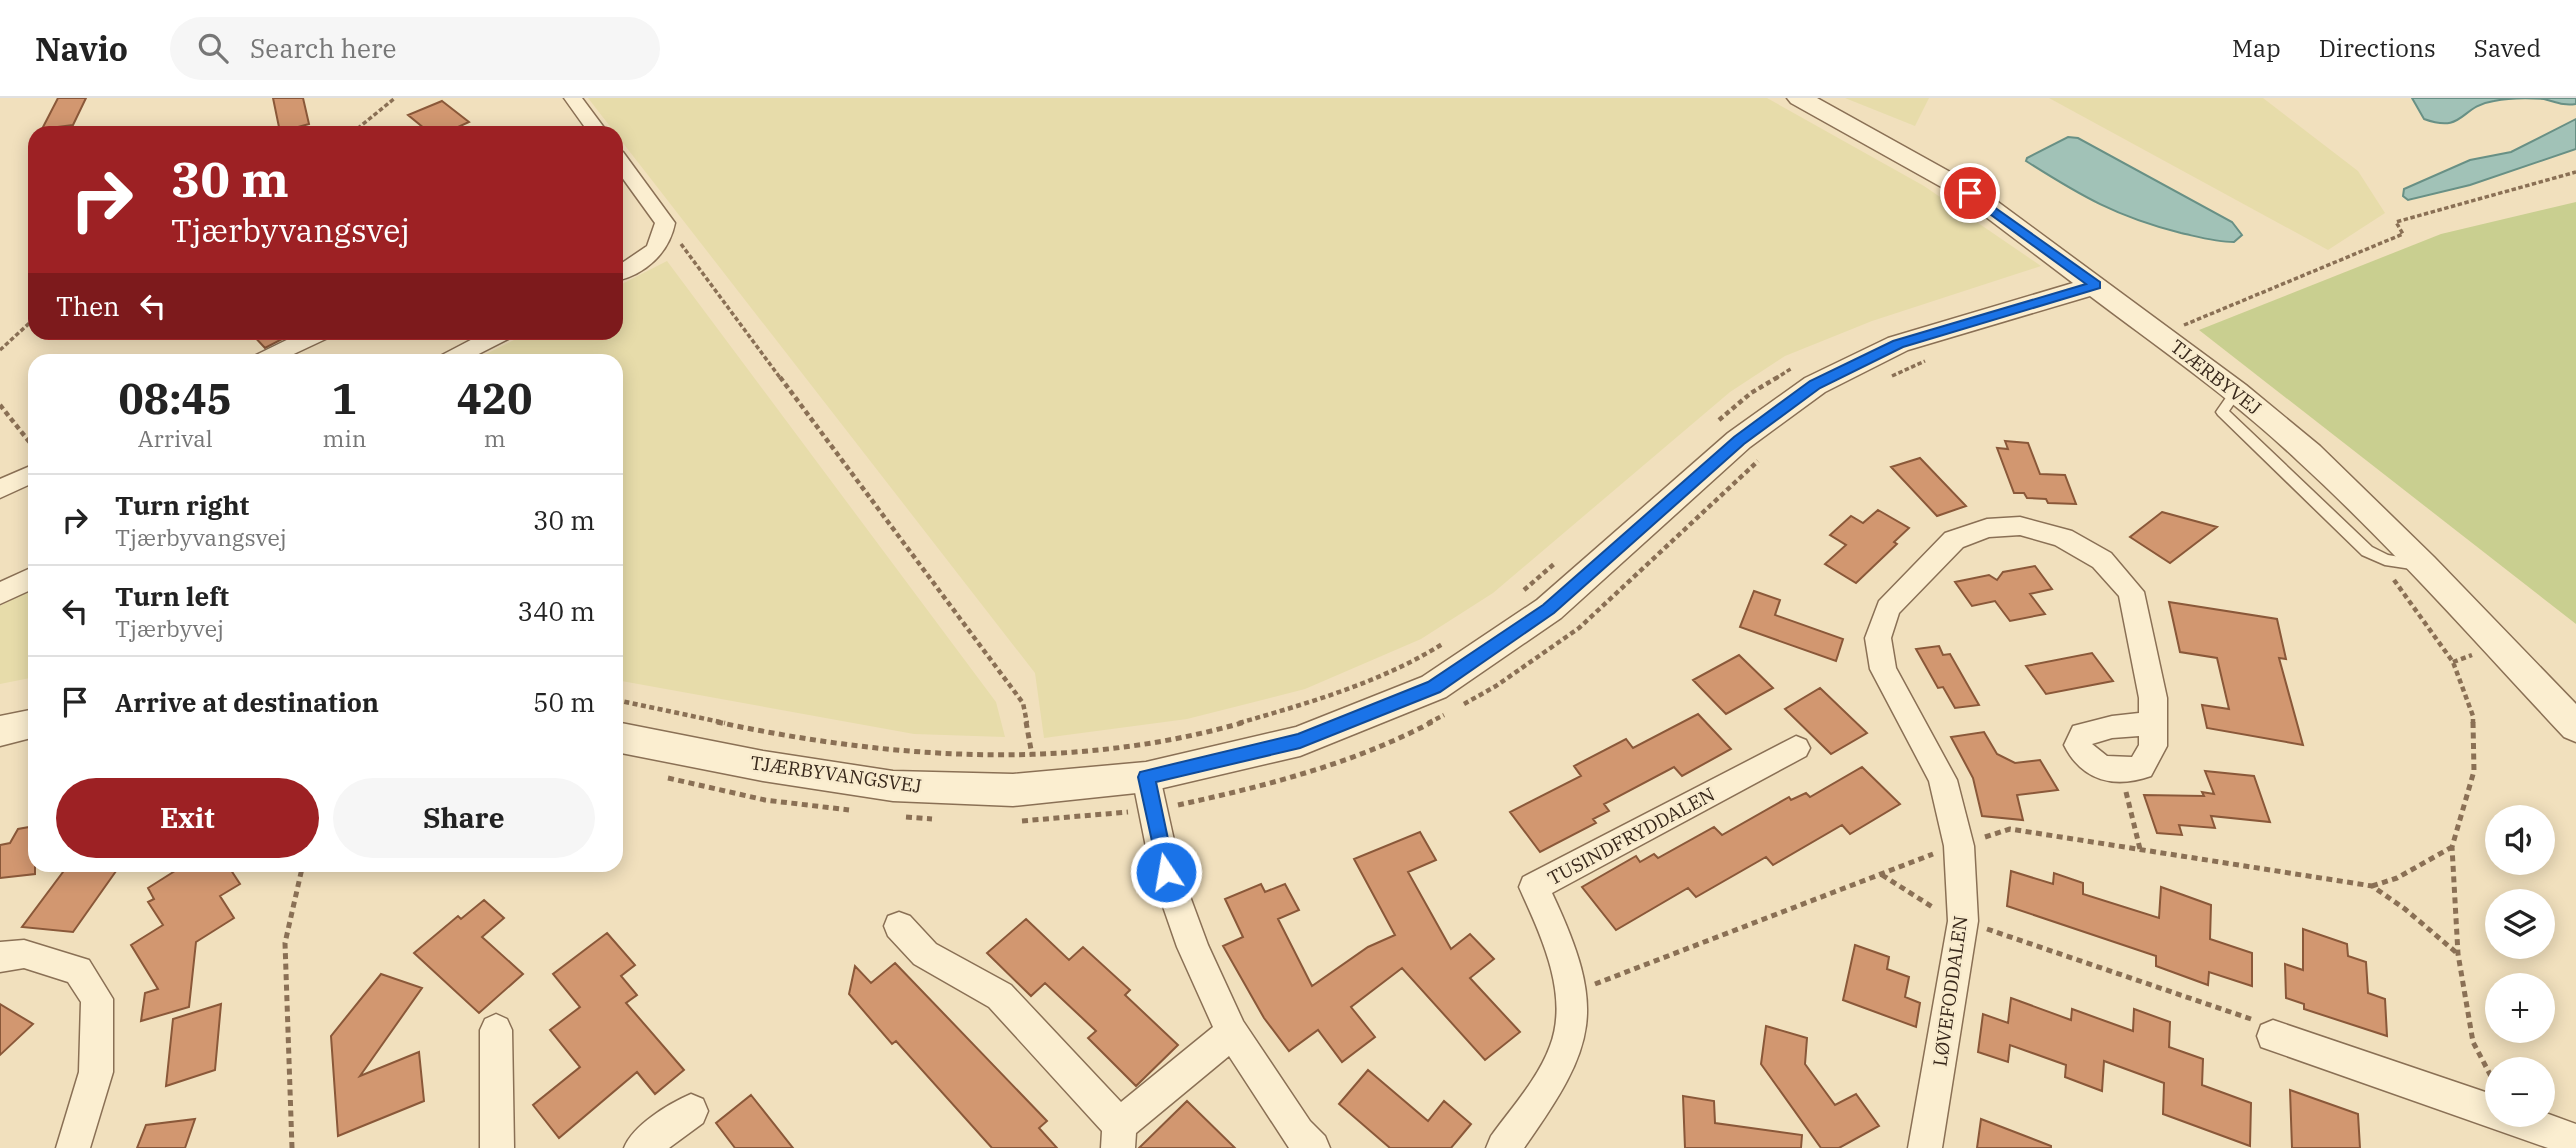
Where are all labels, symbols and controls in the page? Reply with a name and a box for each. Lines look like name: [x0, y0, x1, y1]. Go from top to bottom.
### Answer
search box: [170, 17, 660, 80]
text: Navio: [35, 27, 128, 70]
icon: search: [194, 29, 232, 67]
text: Search here: [250, 31, 396, 65]
text: Map: [2232, 32, 2281, 64]
text: Directions: [2319, 32, 2436, 64]
text: Saved: [2474, 32, 2541, 64]
text: 30 m: [171, 147, 289, 210]
icon: right: [56, 154, 147, 245]
pin: [1940, 163, 2000, 223]
icon: arrive: [1951, 174, 1989, 212]
text: Tjærbyvangsvej: [171, 209, 410, 251]
icon: left: [134, 287, 172, 325]
text: Then: [56, 289, 120, 323]
street label: TJÆRBYVEJ: [2166, 334, 2266, 420]
text: 08:45: [118, 371, 232, 426]
text: 1: [332, 371, 357, 426]
text: 420: [457, 371, 532, 426]
text: Arrival: [138, 423, 213, 453]
text: min: [323, 423, 366, 453]
text: m: [484, 423, 506, 453]
text: Turn right: [115, 488, 249, 522]
icon: right: [56, 501, 94, 539]
text: 30 m: [533, 503, 595, 537]
text: Tjærbyvangsvej: [115, 522, 287, 552]
text: Turn left: [115, 579, 229, 613]
icon: left: [56, 592, 94, 630]
text: 340 m: [517, 594, 595, 628]
text: Tjærbyvej: [115, 613, 224, 643]
icon: arrive: [56, 683, 94, 721]
text: Arrive at destination: [115, 685, 379, 719]
text: 50 m: [533, 685, 595, 719]
street label: TJÆRBYVANGSVEJ: [749, 750, 923, 798]
button: Exit: [56, 778, 319, 858]
button: Share: [333, 778, 595, 858]
street label: TUSINDFRYDDALEN: [1543, 782, 1719, 890]
map controls: [2485, 805, 2555, 1127]
button: sound: [2485, 805, 2555, 875]
position arrow: [1129, 835, 1203, 909]
button: layers: [2485, 889, 2555, 959]
street label: LØVEFODDALEN: [1928, 914, 1972, 1068]
button: +: [2485, 973, 2555, 1043]
button: −: [2485, 1057, 2555, 1127]

